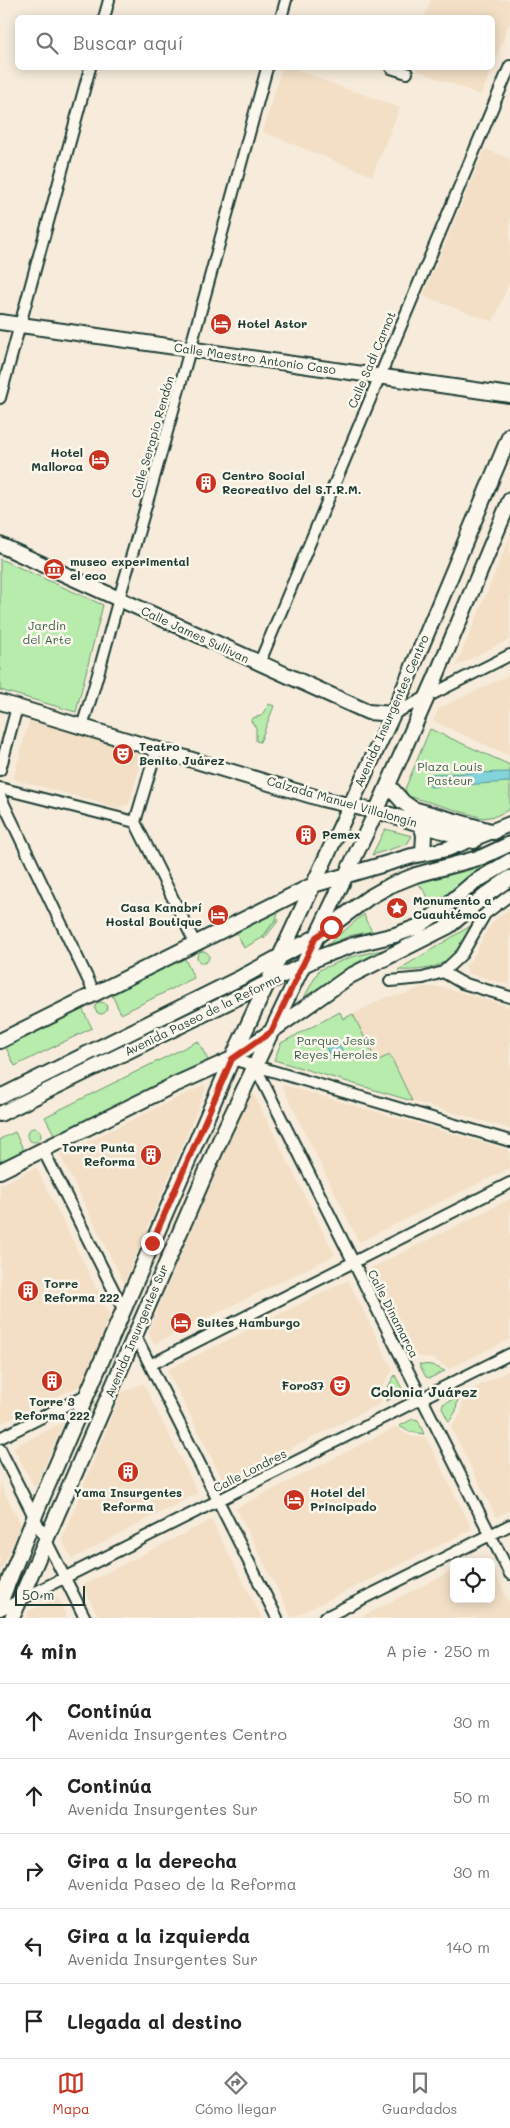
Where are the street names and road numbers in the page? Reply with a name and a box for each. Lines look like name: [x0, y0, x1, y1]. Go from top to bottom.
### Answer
street label: Calle Sadi Carnot: [343, 309, 399, 411]
street label: Calle Maestro Antonio Caso: [173, 339, 337, 377]
street label: Calle Serapio Rendón: [127, 374, 177, 500]
street label: Calle James Sullivan: [139, 602, 252, 666]
street label: Avenida Insurgentes Centro: [350, 632, 432, 789]
street label: Calzada Manuel Villalongín: [265, 772, 419, 830]
street label: Avenida Paseo de la Reforma: [122, 969, 284, 1059]
street label: Avenida Insurgentes Sur: [101, 1262, 171, 1400]
street label: Calle Dinamarca: [365, 1267, 423, 1360]
street label: Calle Londres: [210, 1445, 289, 1495]

